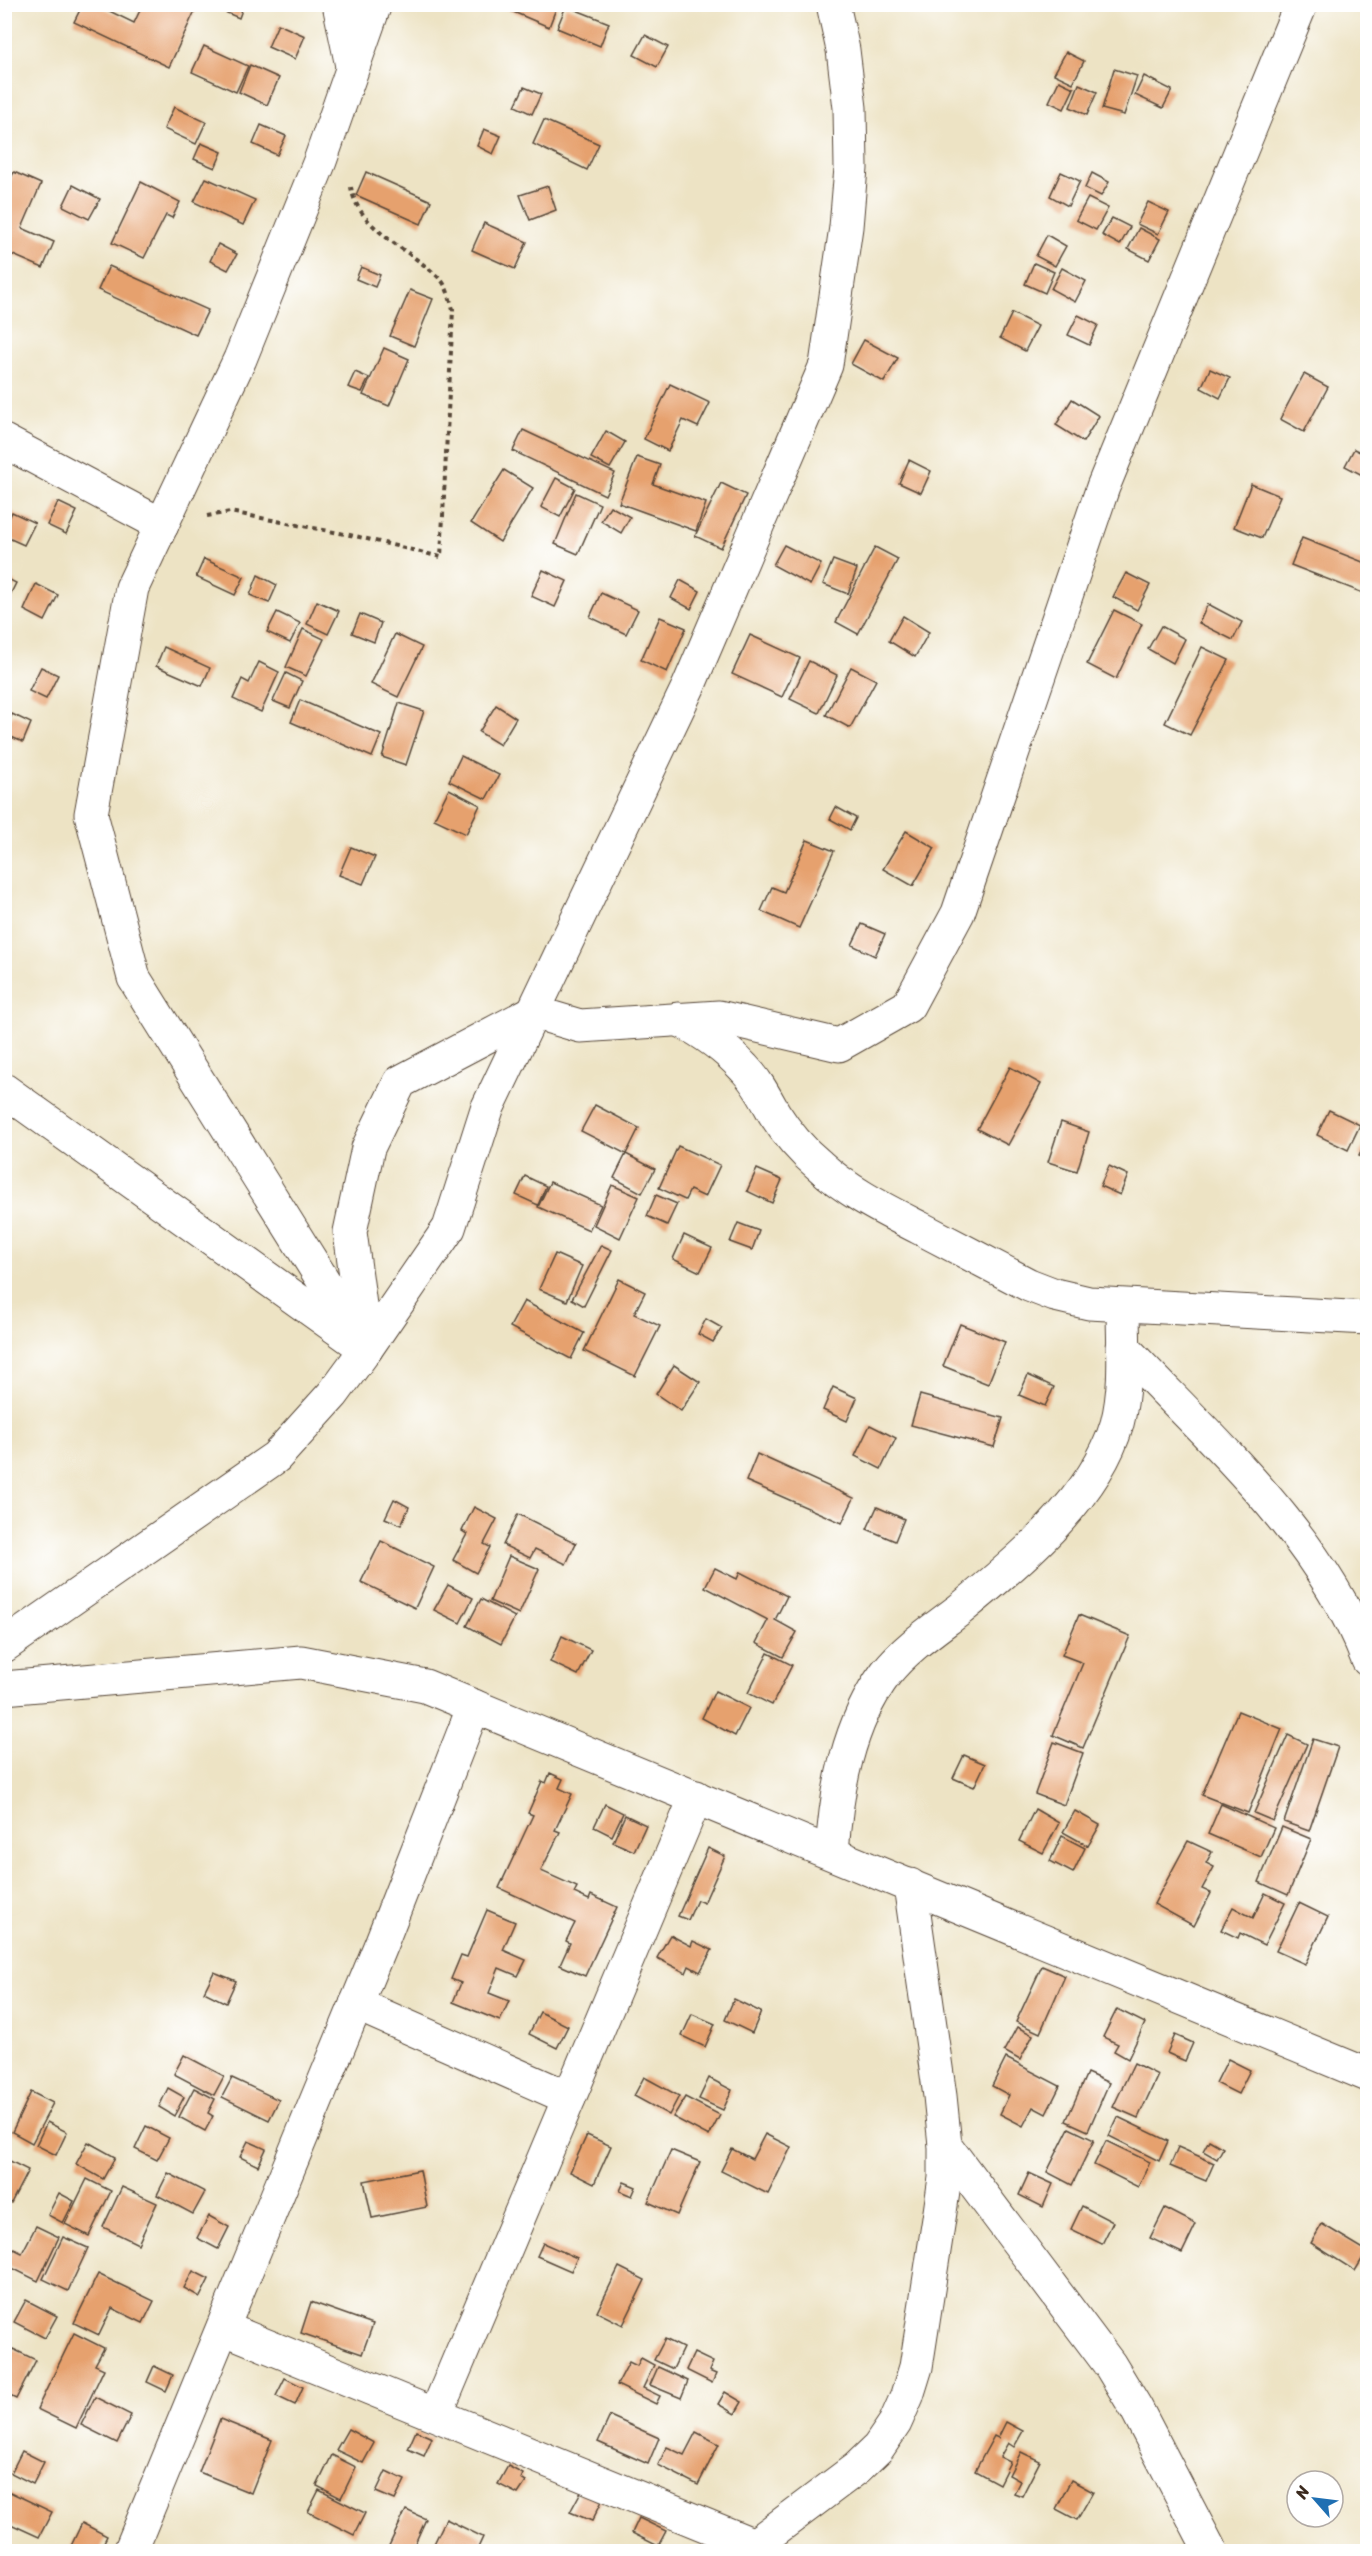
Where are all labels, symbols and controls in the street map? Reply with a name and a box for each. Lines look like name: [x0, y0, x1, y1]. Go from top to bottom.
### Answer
north arrow: [1285, 2469, 1345, 2529]
text: N: [1286, 2480, 1318, 2505]

